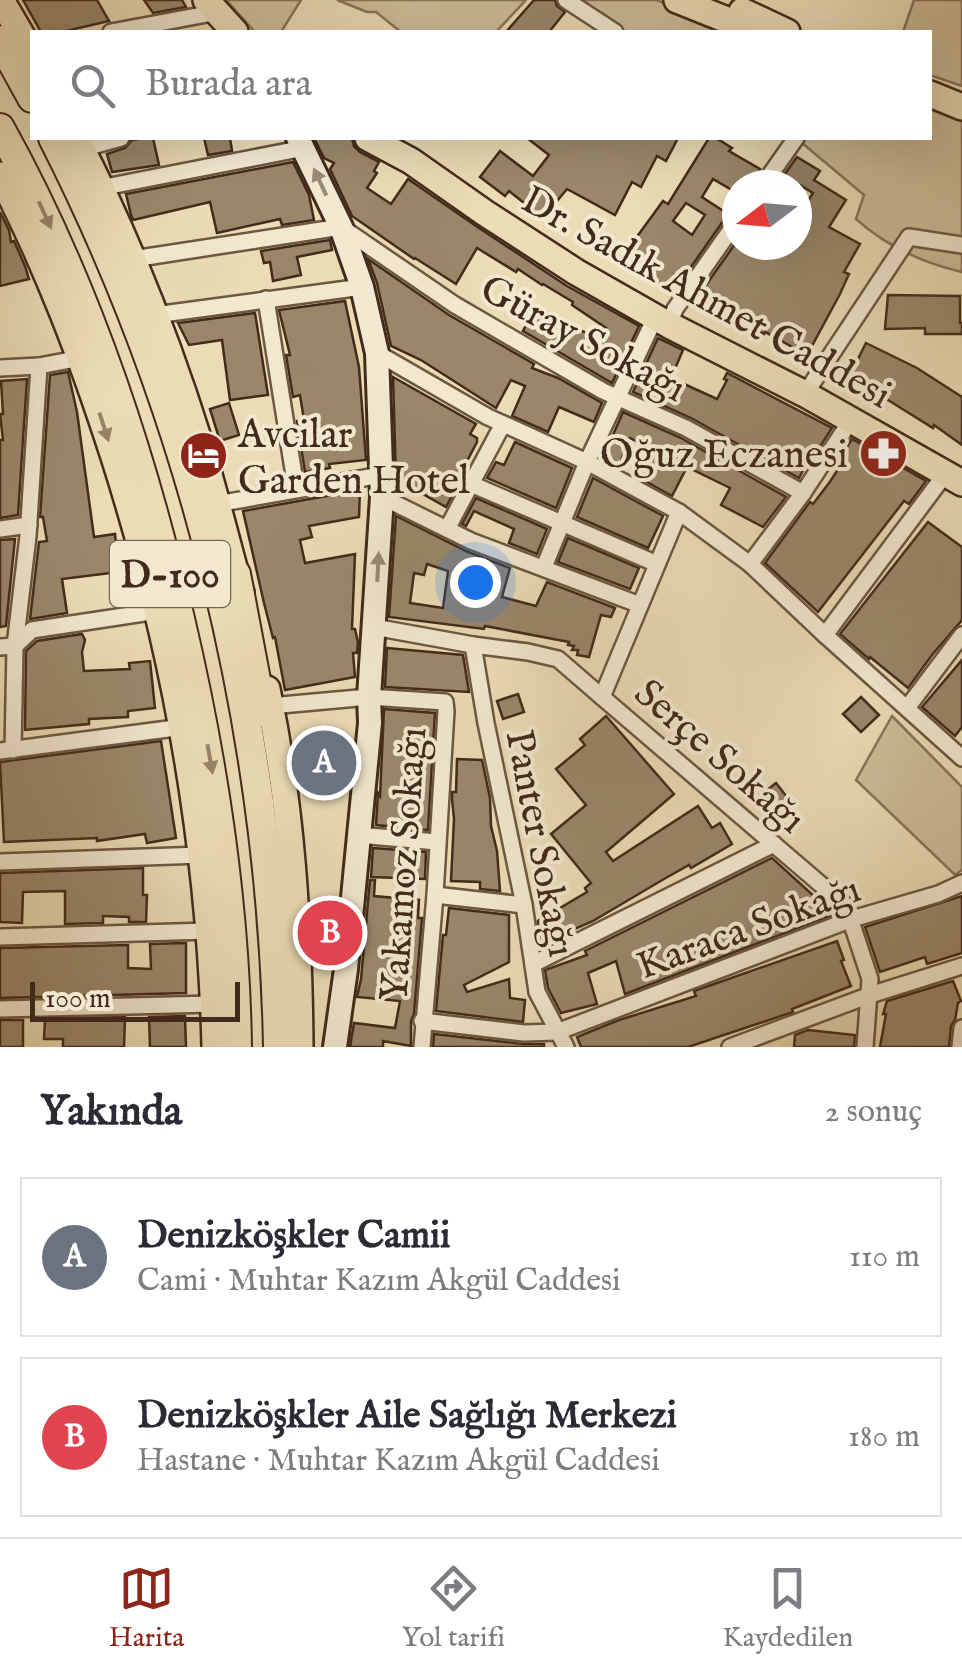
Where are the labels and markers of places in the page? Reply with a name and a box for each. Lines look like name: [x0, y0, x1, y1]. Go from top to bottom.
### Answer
place label: Avcilar Garden Hotel: [237, 411, 470, 508]
pharmacy icon: Oğuz Eczanesi: [857, 427, 909, 479]
hotel icon: Avcilar Garden Hotel: [177, 430, 229, 482]
place label: Oğuz Eczanesi: [600, 431, 848, 482]
pin: A: [292, 726, 356, 800]
pin: B: [298, 896, 362, 970]

